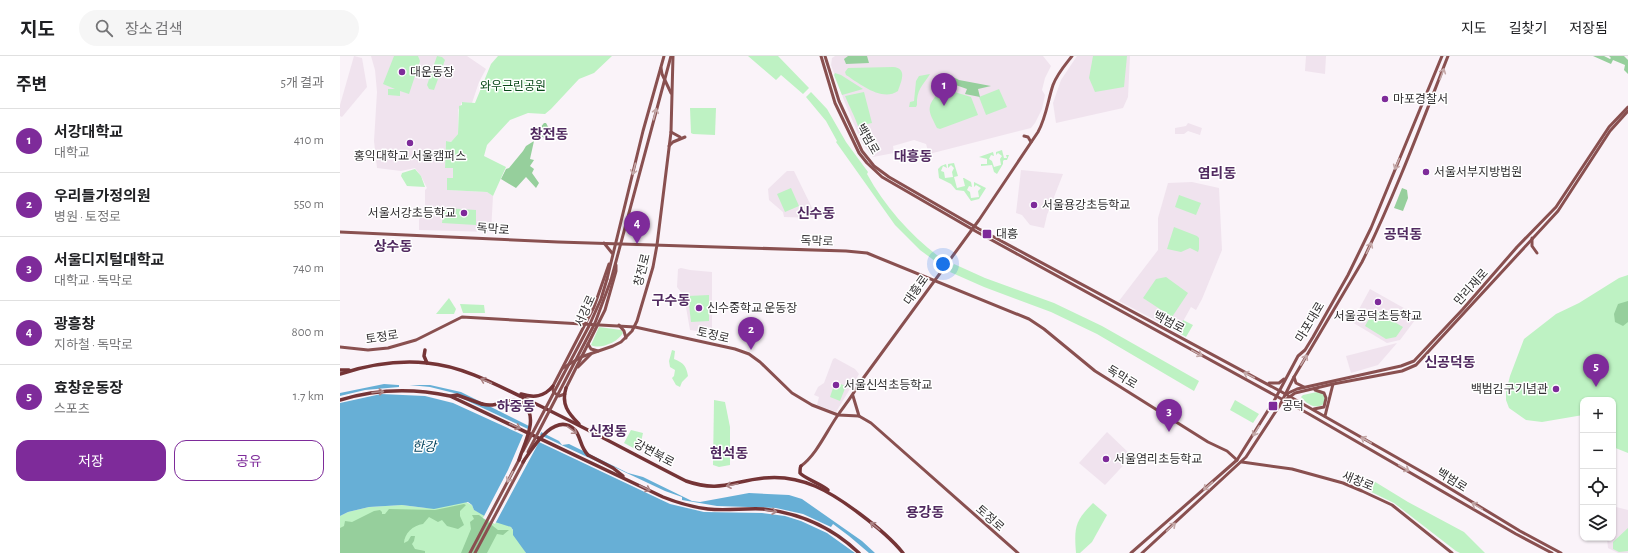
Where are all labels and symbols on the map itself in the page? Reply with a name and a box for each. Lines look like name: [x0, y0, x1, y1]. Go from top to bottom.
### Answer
place label: 대운동장: [410, 66, 454, 78]
marker: 대운동장: [397, 67, 407, 77]
one-way arrow: [1438, 68, 1446, 80]
pin: 1: [931, 73, 957, 106]
park label: 와우근린공원: [480, 80, 546, 92]
place label: 마포경찰서: [1393, 93, 1448, 105]
marker: 마포경찰서: [1380, 94, 1390, 104]
one-way arrow: [651, 108, 659, 121]
street label: 백범로: [855, 122, 881, 156]
district label: 창전동: [530, 127, 568, 142]
marker: 홍익대학교 서울캠퍼스: [405, 138, 415, 148]
place label: 홍익대학교 서울캠퍼스: [354, 149, 466, 162]
district label: 대흥동: [894, 149, 932, 164]
one-way arrow: [1393, 158, 1401, 170]
one-way arrow: [629, 162, 637, 175]
district label: 염리동: [1198, 166, 1236, 181]
place label: 서울서부지방법원: [1434, 166, 1522, 178]
marker: 서울서부지방법원: [1421, 167, 1431, 177]
place label: 서울용강초등학교: [1042, 198, 1130, 211]
marker: 서울용강초등학교: [1029, 200, 1039, 210]
place label: 서울서강초등학교: [368, 206, 456, 219]
district label: 신수동: [797, 206, 835, 221]
marker: 서울서강초등학교: [459, 208, 469, 218]
pin: 4: [624, 211, 650, 244]
street label: 독막로: [476, 222, 510, 236]
district label: 공덕동: [1384, 227, 1422, 242]
marker: 대흥: [981, 228, 993, 240]
place label: 대흥: [996, 228, 1018, 240]
street label: 독막로: [800, 234, 834, 248]
district label: 상수동: [374, 239, 412, 254]
one-way arrow: [1366, 242, 1373, 254]
street label: 창전로: [632, 252, 652, 288]
your location: [933, 254, 953, 274]
street label: 만리재로: [1452, 267, 1490, 307]
street label: 대흥로: [902, 273, 930, 307]
street label: 서강로: [573, 293, 597, 329]
district label: 구수동: [652, 294, 690, 308]
marker: 서울공덕초등학교: [1373, 297, 1383, 307]
street label: 마포대로: [1293, 300, 1327, 344]
place label: 신수중학교 운동장: [707, 301, 797, 314]
marker: 신수중학교 운동장: [694, 303, 704, 313]
street label: 백범로: [1152, 309, 1186, 335]
place label: 서울공덕초등학교: [1334, 309, 1422, 322]
pin: 2: [738, 317, 764, 350]
street label: 토정로: [696, 325, 730, 345]
street label: 토정로: [365, 328, 399, 346]
one-way arrow: [1191, 349, 1203, 357]
one-way arrow: [1301, 354, 1309, 366]
pin: 5: [1583, 354, 1609, 387]
district label: 신공덕동: [1424, 355, 1476, 370]
street label: 독막로: [1105, 363, 1139, 391]
one-way arrow: [1243, 371, 1255, 378]
one-way arrow: [480, 376, 492, 384]
place label: 서울신석초등학교: [844, 378, 932, 391]
marker: 서울신석초등학교: [831, 380, 841, 390]
place label: 백범김구기념관: [1471, 383, 1548, 395]
marker: 백범김구기념관: [1551, 384, 1561, 394]
one-way arrow: [371, 388, 384, 396]
district label: 하중동: [497, 399, 535, 414]
pin: 3: [1156, 399, 1182, 432]
marker: 공덕: [1267, 400, 1279, 412]
place label: 공덕: [1282, 400, 1304, 412]
one-way arrow: [509, 423, 521, 430]
district label: 신정동: [589, 424, 627, 439]
one-way arrow: [1252, 425, 1260, 436]
one-way arrow: [566, 426, 577, 434]
one-way arrow: [1360, 435, 1372, 443]
street label: 강변북로: [632, 437, 676, 469]
water label: 한강: [412, 440, 438, 454]
district label: 현석동: [710, 445, 748, 461]
place label: 서울염리초등학교: [1114, 452, 1202, 465]
marker: 서울염리초등학교: [1101, 454, 1111, 464]
one-way arrow: [1398, 465, 1410, 473]
street label: 백범로: [1435, 466, 1469, 494]
street label: 새창로: [1340, 469, 1376, 493]
one-way arrow: [506, 471, 513, 483]
one-way arrow: [726, 481, 739, 489]
one-way arrow: [1203, 481, 1213, 490]
one-way arrow: [639, 485, 651, 492]
one-way arrow: [1471, 501, 1483, 509]
street label: 토정로: [974, 503, 1006, 533]
district label: 용강동: [906, 505, 944, 520]
one-way arrow: [764, 507, 777, 515]
one-way arrow: [870, 522, 881, 530]
one-way arrow: [1166, 522, 1176, 532]

